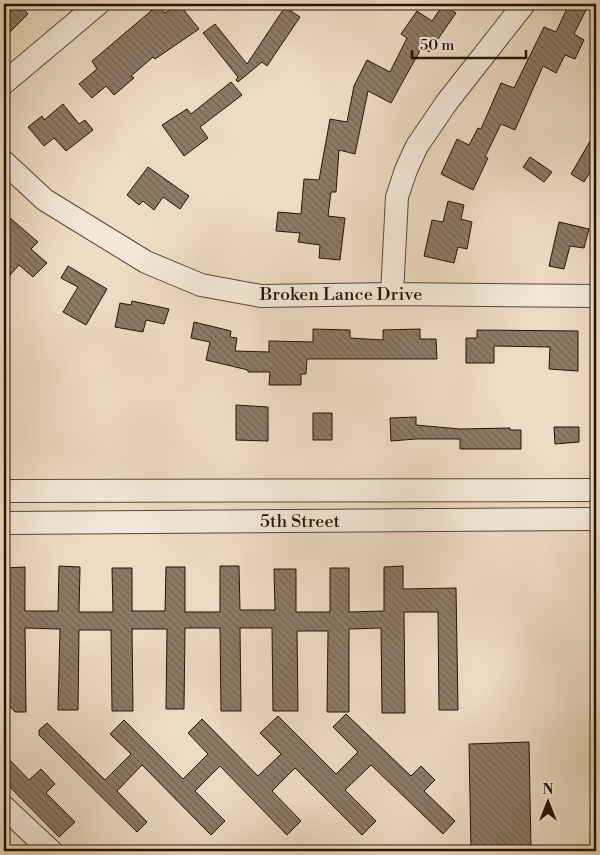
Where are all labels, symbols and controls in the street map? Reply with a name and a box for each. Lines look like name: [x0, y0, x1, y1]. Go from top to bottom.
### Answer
scale bar: [412, 28, 526, 60]
text: 50 m: [420, 36, 454, 55]
street label: Broken Lance Drive: [259, 283, 422, 306]
street label: 5th Street: [260, 510, 341, 533]
north arrow: [522, 778, 572, 828]
text: N: [542, 781, 554, 799]

